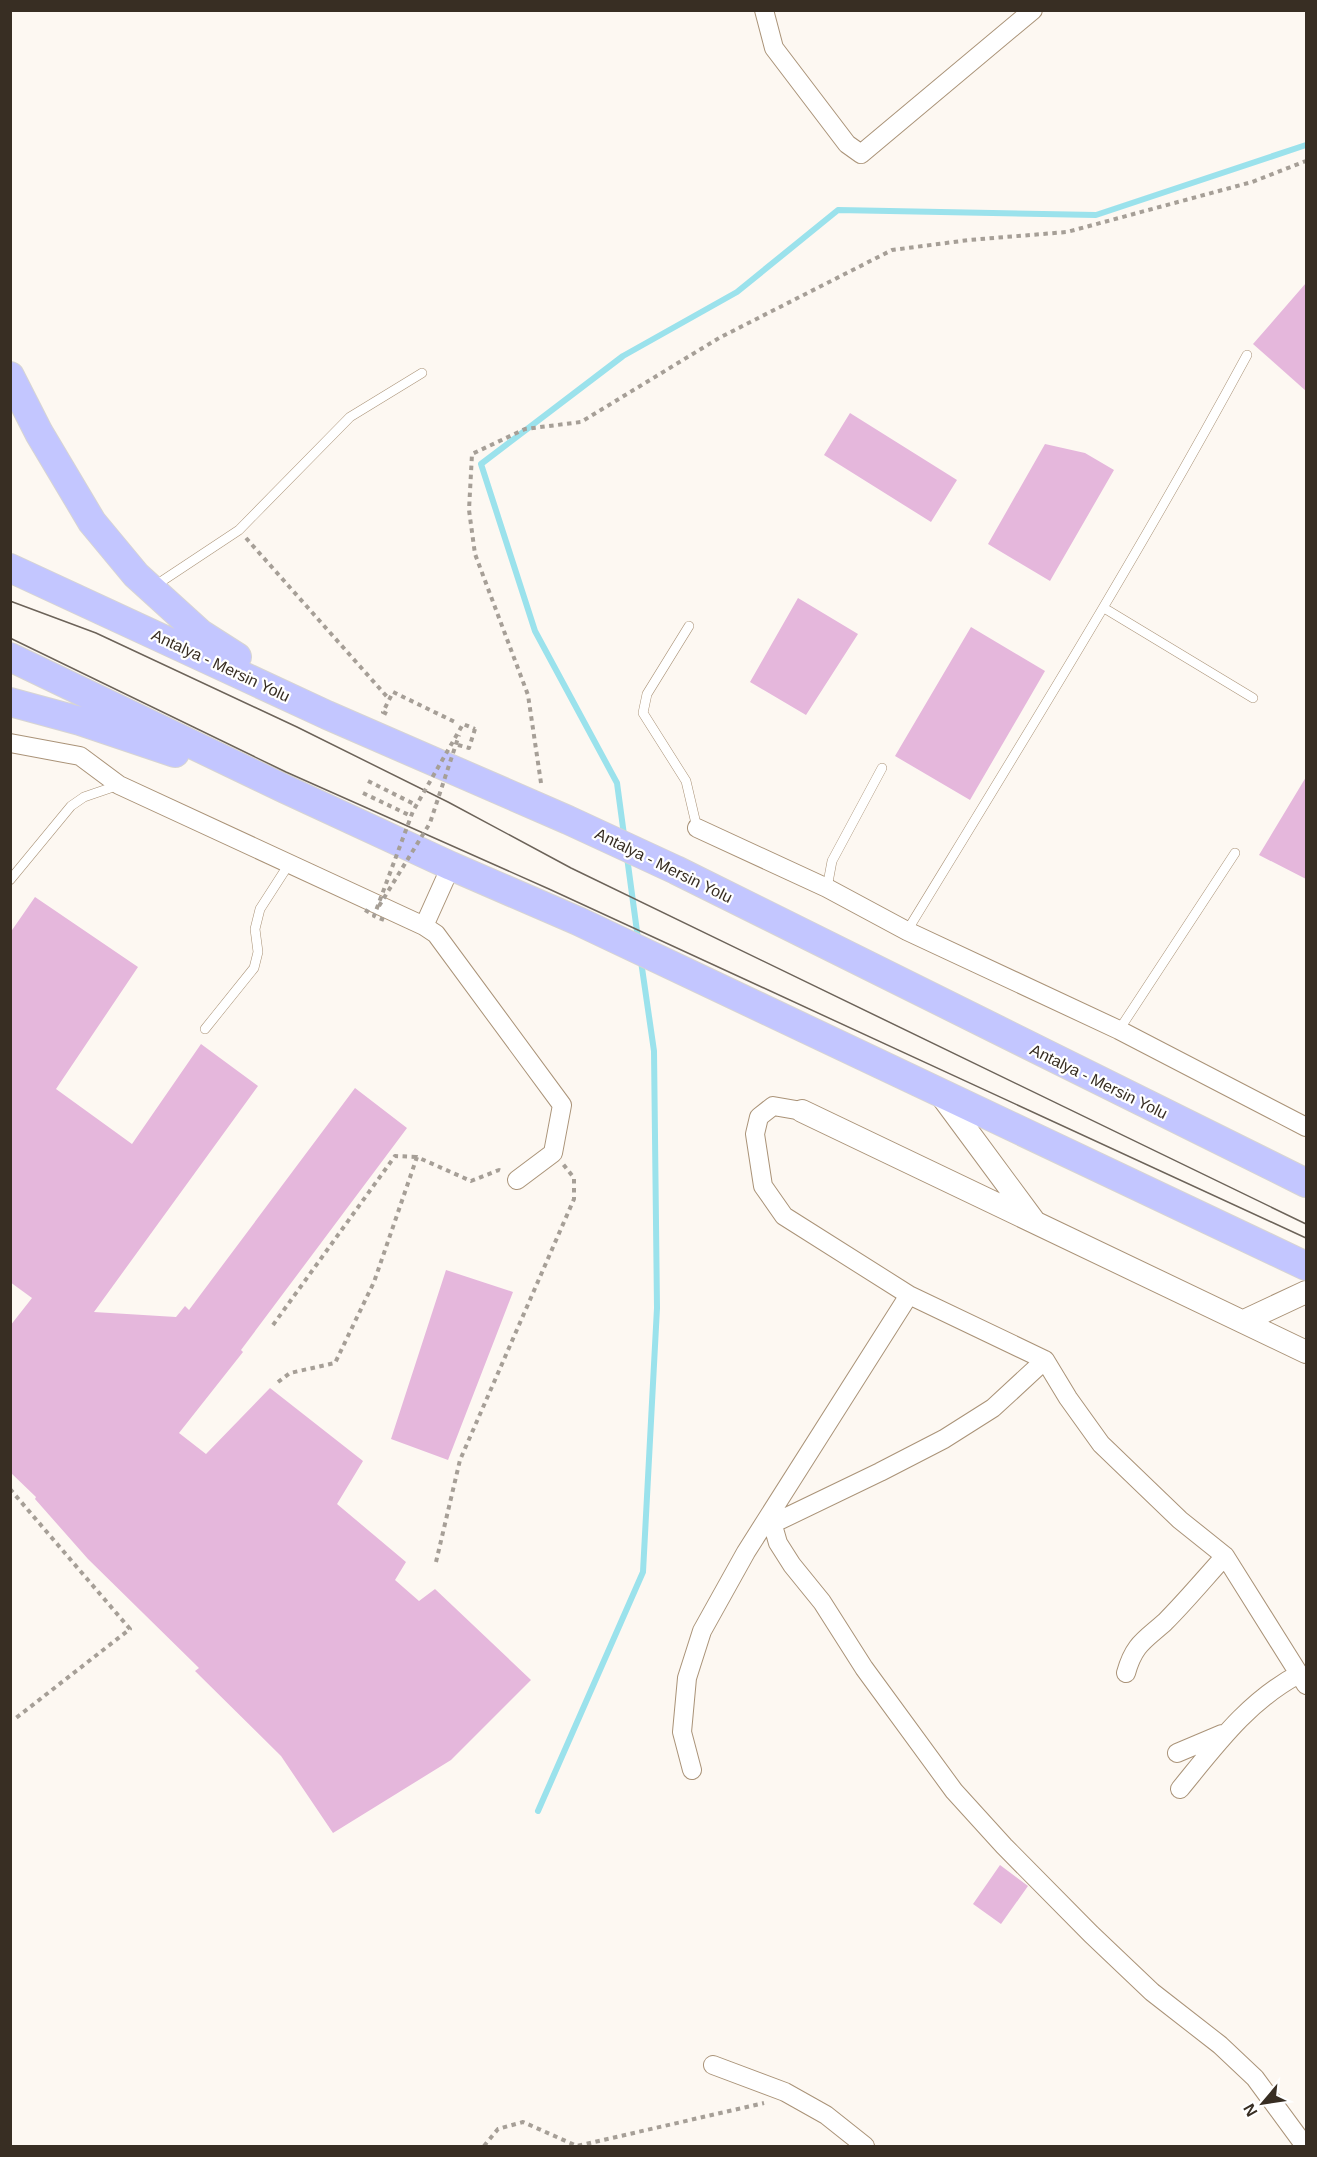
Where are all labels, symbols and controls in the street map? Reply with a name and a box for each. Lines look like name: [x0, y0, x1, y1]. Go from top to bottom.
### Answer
street label: Antalya - Mersin Yolu: [149, 626, 292, 705]
street label: Antalya - Mersin Yolu: [593, 825, 735, 906]
street label: Antalya - Mersin Yolu: [1028, 1041, 1170, 1122]
north arrow: [1233, 2073, 1293, 2133]
text: N: [1240, 2101, 1261, 2119]

